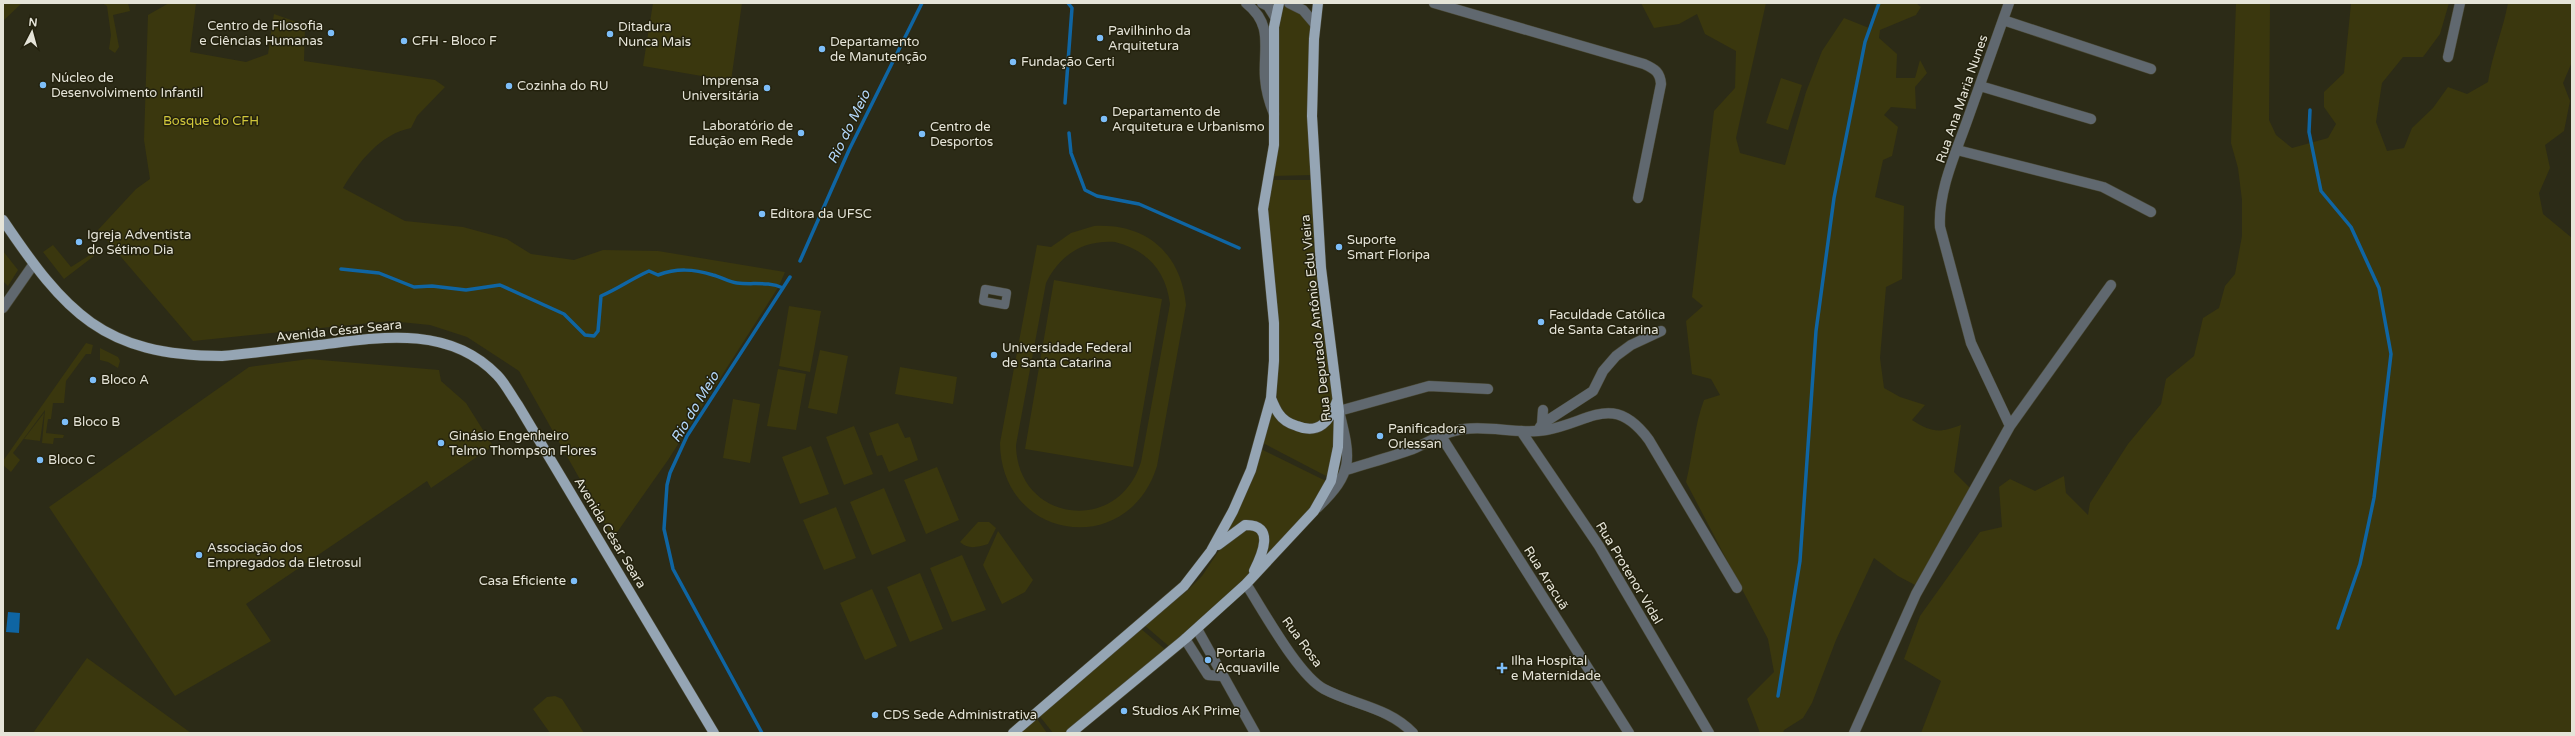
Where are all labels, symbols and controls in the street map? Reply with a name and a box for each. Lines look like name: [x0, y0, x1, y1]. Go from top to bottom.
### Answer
north arrow: [12, 12, 52, 52]
text: N: [28, 16, 38, 29]
place label: Centro de Filosofia e Ciências Humanas: [199, 18, 323, 49]
place label: Ditadura Nunca Mais: [618, 19, 691, 50]
place label: Pavilhinho da Arquitetura: [1108, 23, 1191, 54]
marker: Centro de Filosofia e Ciências Humanas: [326, 28, 336, 38]
marker: Ditadura Nunca Mais: [605, 29, 615, 39]
place label: CFH - Bloco F: [412, 33, 497, 49]
marker: Pavilhinho da Arquitetura: [1095, 33, 1105, 43]
street label: Rua Ana Maria Nunes: [1933, 33, 1991, 165]
place label: Departamento de Manutenção: [830, 34, 927, 65]
marker: CFH - Bloco F: [399, 36, 409, 46]
marker: Departamento de Manutenção: [817, 44, 827, 54]
place label: Fundação Certi: [1021, 54, 1115, 70]
marker: Fundação Certi: [1008, 57, 1018, 67]
place label: Núcleo de Desenvolvimento Infantil: [51, 70, 203, 101]
place label: Imprensa Universitária: [682, 73, 759, 104]
place label: Cozinha do RU: [517, 78, 609, 94]
marker: Núcleo de Desenvolvimento Infantil: [38, 80, 48, 90]
marker: Cozinha do RU: [504, 81, 514, 91]
marker: Imprensa Universitária: [762, 83, 772, 93]
water label: Rio do Meio: [824, 86, 875, 167]
place label: Departamento de Arquitetura e Urbanismo: [1112, 104, 1265, 135]
park label: Bosque do CFH: [163, 113, 259, 129]
marker: Departamento de Arquitetura e Urbanismo: [1099, 114, 1109, 124]
place label: Laboratório de Edução em Rede: [688, 118, 793, 149]
place label: Centro de Desportos: [930, 119, 993, 150]
marker: Laboratório de Edução em Rede: [796, 128, 806, 138]
marker: Centro de Desportos: [917, 129, 927, 139]
place label: Editora da UFSC: [770, 206, 872, 222]
marker: Editora da UFSC: [757, 209, 767, 219]
street label: Rua Deputado Antônio Edu Vieira: [1297, 214, 1335, 422]
place label: Igreja Adventista do Sétimo Dia: [87, 227, 191, 258]
place label: Suporte Smart Floripa: [1347, 232, 1430, 263]
marker: Igreja Adventista do Sétimo Dia: [74, 237, 84, 247]
marker: Suporte Smart Floripa: [1334, 242, 1344, 252]
place label: Faculdade Católica de Santa Catarina: [1549, 307, 1665, 338]
street label: Avenida César Seara: [275, 316, 403, 346]
marker: Faculdade Católica de Santa Catarina: [1536, 317, 1546, 327]
place label: Universidade Federal de Santa Catarina: [1002, 340, 1132, 371]
marker: Universidade Federal de Santa Catarina: [989, 350, 999, 360]
water label: Rio do Meio: [667, 367, 724, 446]
place label: Bloco A: [101, 372, 149, 388]
marker: Bloco A: [88, 375, 98, 385]
place label: Bloco B: [73, 414, 120, 430]
marker: Bloco B: [60, 417, 70, 427]
place label: Panificadora Orlessan: [1388, 421, 1466, 452]
place label: Ginásio Engenheiro Telmo Thompson Flores: [449, 428, 596, 459]
marker: Panificadora Orlessan: [1375, 431, 1385, 441]
marker: Ginásio Engenheiro Telmo Thompson Flores: [436, 438, 446, 448]
place label: Bloco C: [48, 452, 95, 468]
marker: Bloco C: [35, 455, 45, 465]
street label: Avenida César Seara: [571, 475, 649, 591]
street label: Rua Protenor Vidal: [1592, 519, 1666, 627]
place label: Associação dos Empregados da Eletrosul: [207, 540, 362, 571]
street label: Rua Aracuã: [1520, 543, 1572, 613]
marker: Associação dos Empregados da Eletrosul: [194, 550, 204, 560]
place label: Casa Eficiente: [479, 573, 566, 589]
marker: Casa Eficiente: [569, 576, 579, 586]
street label: Rua Rosa: [1278, 614, 1326, 670]
place label: Portaria Acquaville: [1216, 645, 1280, 676]
place label: Ilha Hospital e Maternidade: [1511, 653, 1601, 684]
marker: Portaria Acquaville: [1203, 655, 1213, 665]
marker: Ilha Hospital e Maternidade: [1496, 662, 1508, 674]
place label: Studios AK Prime: [1132, 703, 1240, 719]
marker: Studios AK Prime: [1119, 706, 1129, 716]
place label: CDS Sede Administrativa: [883, 707, 1037, 723]
marker: CDS Sede Administrativa: [870, 710, 880, 720]

